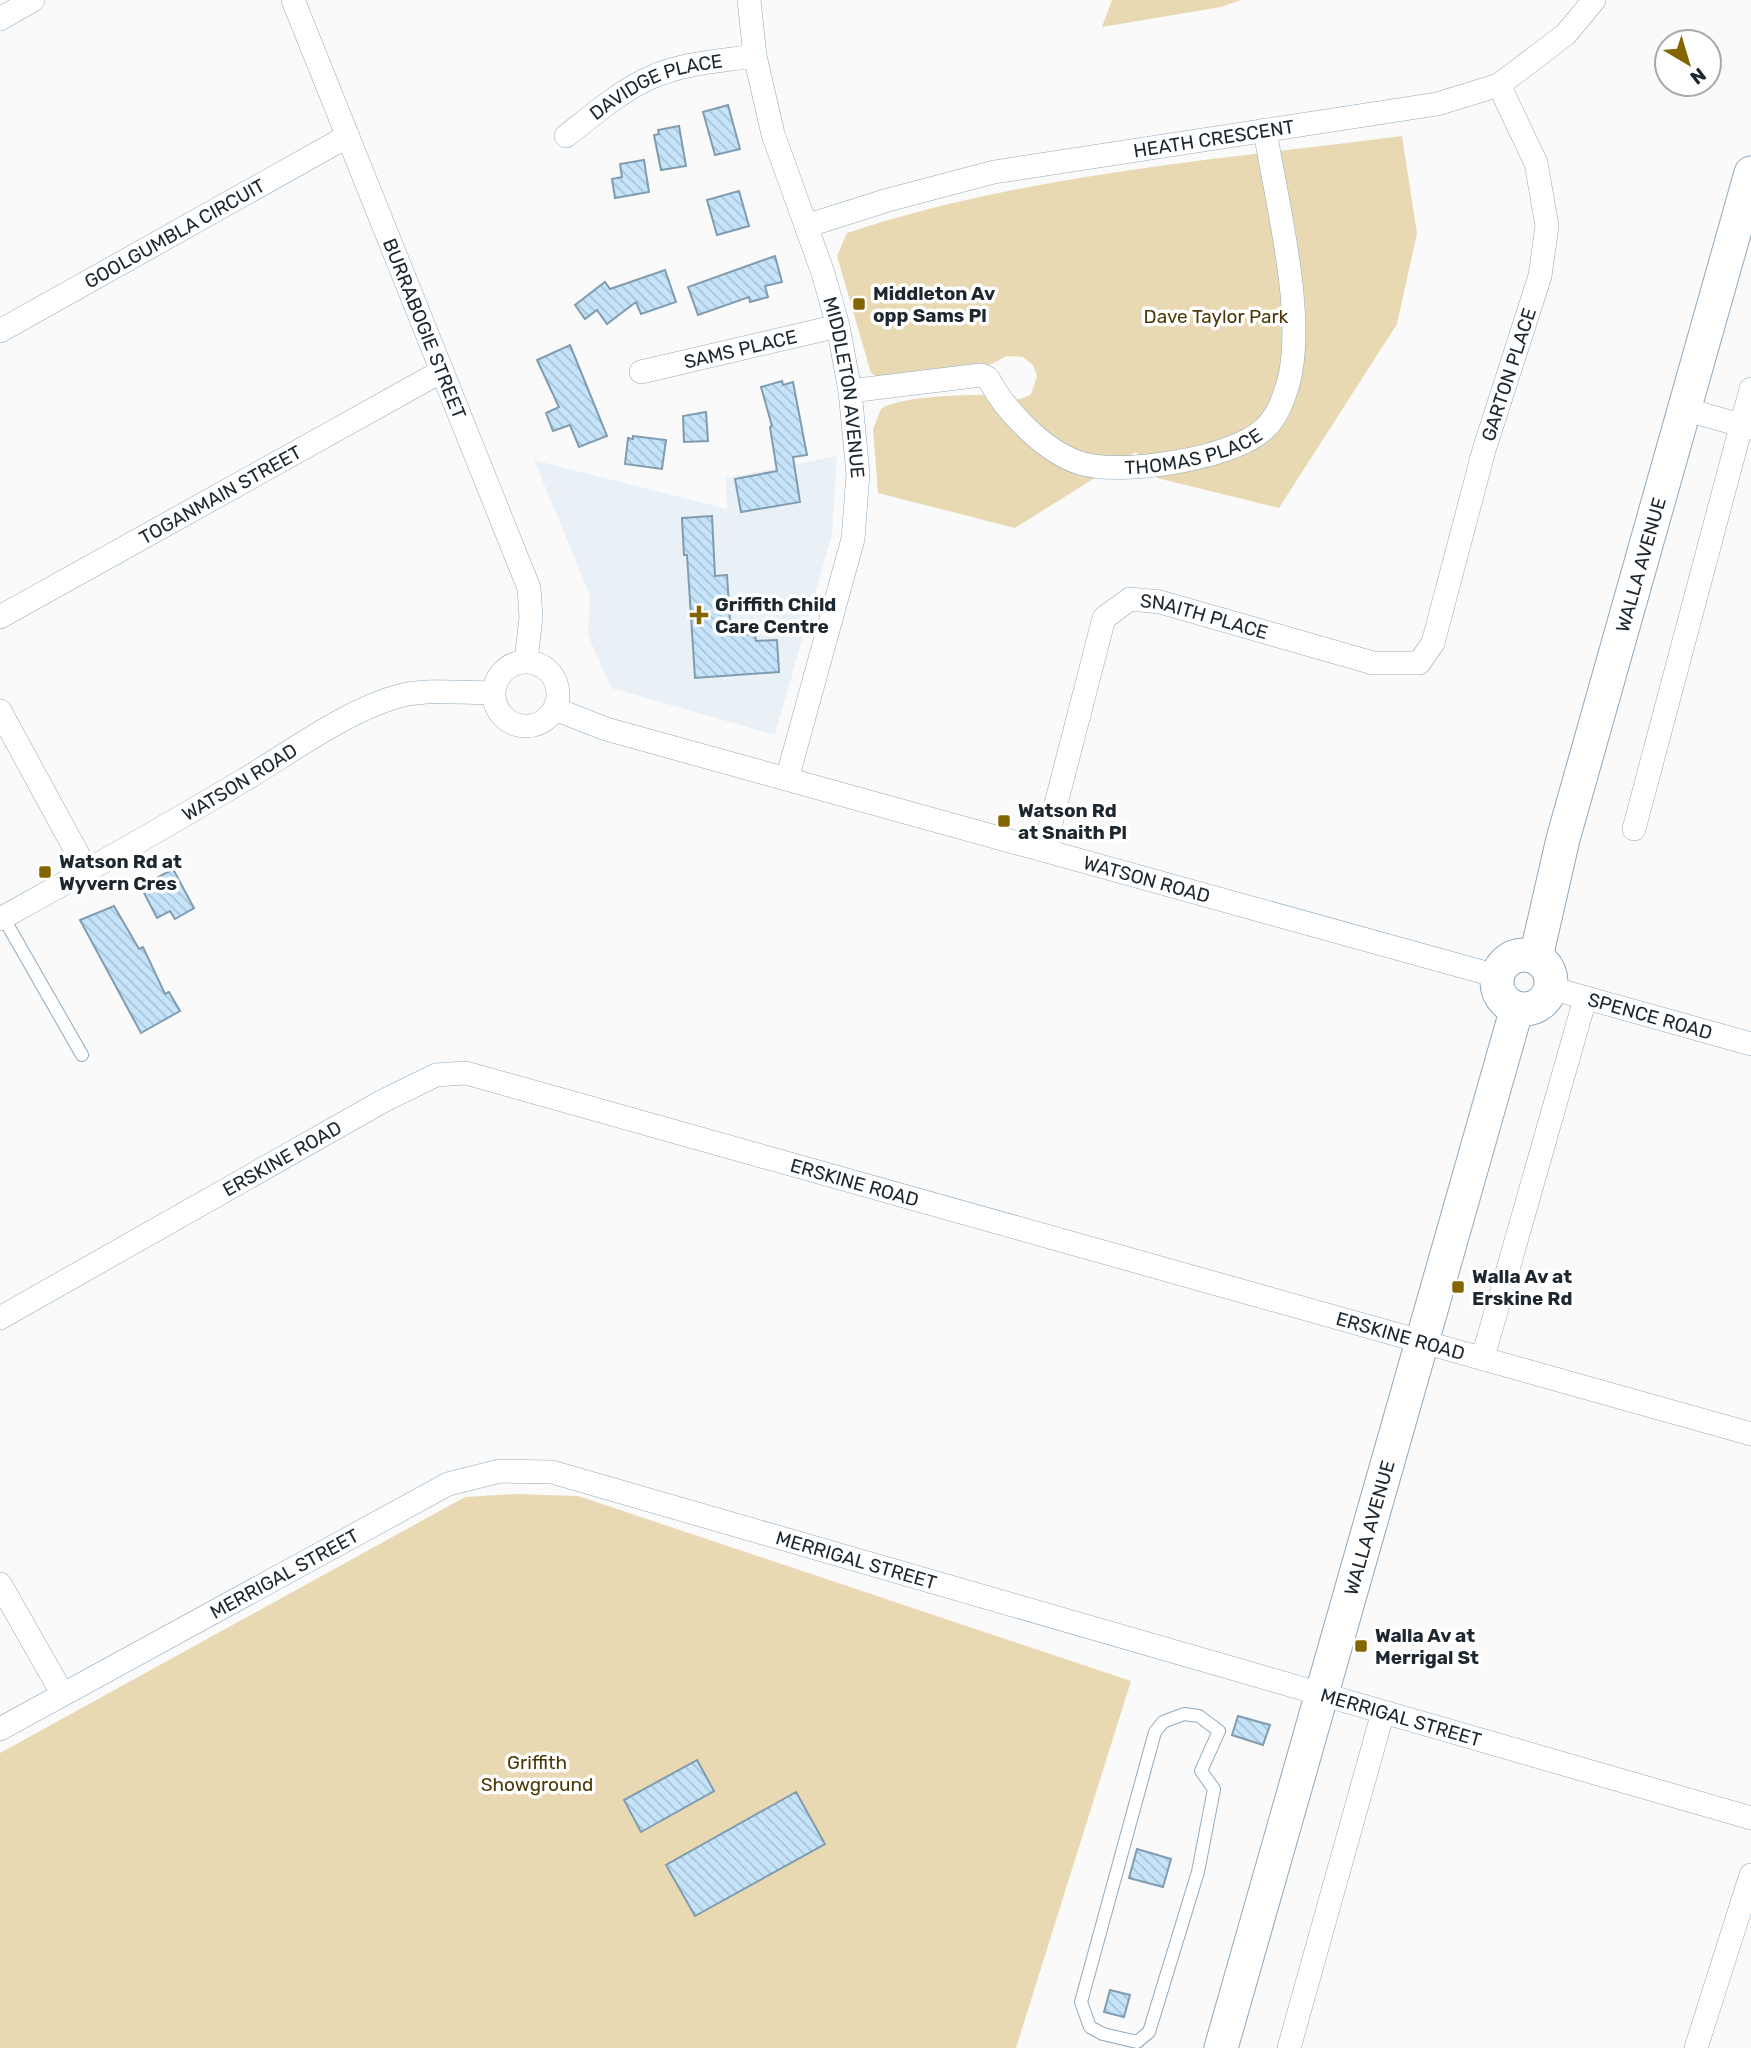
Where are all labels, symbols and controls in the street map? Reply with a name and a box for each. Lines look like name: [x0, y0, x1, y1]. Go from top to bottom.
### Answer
north arrow: [1653, 28, 1723, 98]
street label: DAVIDGE PLACE: [585, 49, 724, 125]
text: N: [1686, 63, 1711, 89]
street label: HEATH CRESCENT: [1132, 115, 1296, 162]
street label: GOOLGUMBLA CIRCUIT: [80, 174, 269, 293]
street label: BURRABOGIE STREET: [378, 235, 471, 422]
place label: Middleton Av opp Sams Pl: [873, 282, 995, 327]
street label: MIDDLETON AVENUE: [818, 294, 869, 479]
marker: Middleton Av opp Sams Pl: [851, 296, 867, 312]
park label: Dave Taylor Park: [1144, 305, 1289, 328]
street label: GARTON PLACE: [1477, 305, 1541, 444]
street label: SAMS PLACE: [682, 325, 799, 374]
street label: THOMAS PLACE: [1124, 423, 1267, 479]
street label: TOGANMAIN STREET: [135, 441, 306, 549]
street label: WALLA AVENUE: [1611, 495, 1671, 635]
street label: SNAITH PLACE: [1139, 589, 1271, 644]
place label: Griffith Child Care Centre: [715, 593, 836, 638]
marker: Griffith Child Care Centre: [689, 605, 709, 625]
street label: WATSON ROAD: [178, 739, 301, 826]
place label: Watson Rd at Snaith Pl: [1018, 799, 1127, 844]
marker: Watson Rd at Snaith Pl: [996, 813, 1012, 829]
place label: Watson Rd at Wyvern Cres: [59, 850, 182, 895]
street label: WATSON ROAD: [1081, 851, 1213, 908]
marker: Watson Rd at Wyvern Cres: [37, 864, 53, 880]
street label: SPENCE ROAD: [1585, 988, 1715, 1045]
street label: ERSKINE ROAD: [219, 1116, 346, 1201]
street label: ERSKINE ROAD: [788, 1154, 921, 1212]
place label: Walla Av at Erskine Rd: [1472, 1265, 1572, 1310]
marker: Walla Av at Erskine Rd: [1450, 1279, 1466, 1295]
street label: ERSKINE ROAD: [1333, 1307, 1467, 1365]
street label: WALLA AVENUE: [1339, 1458, 1400, 1598]
street label: MERRIGAL STREET: [206, 1524, 363, 1624]
street label: MERRIGAL STREET: [773, 1526, 939, 1594]
place label: Walla Av at Merrigal St: [1375, 1624, 1479, 1669]
marker: Walla Av at Merrigal St: [1353, 1638, 1369, 1654]
street label: MERRIGAL STREET: [1318, 1683, 1484, 1752]
park label: Griffith Showground: [481, 1751, 593, 1796]

